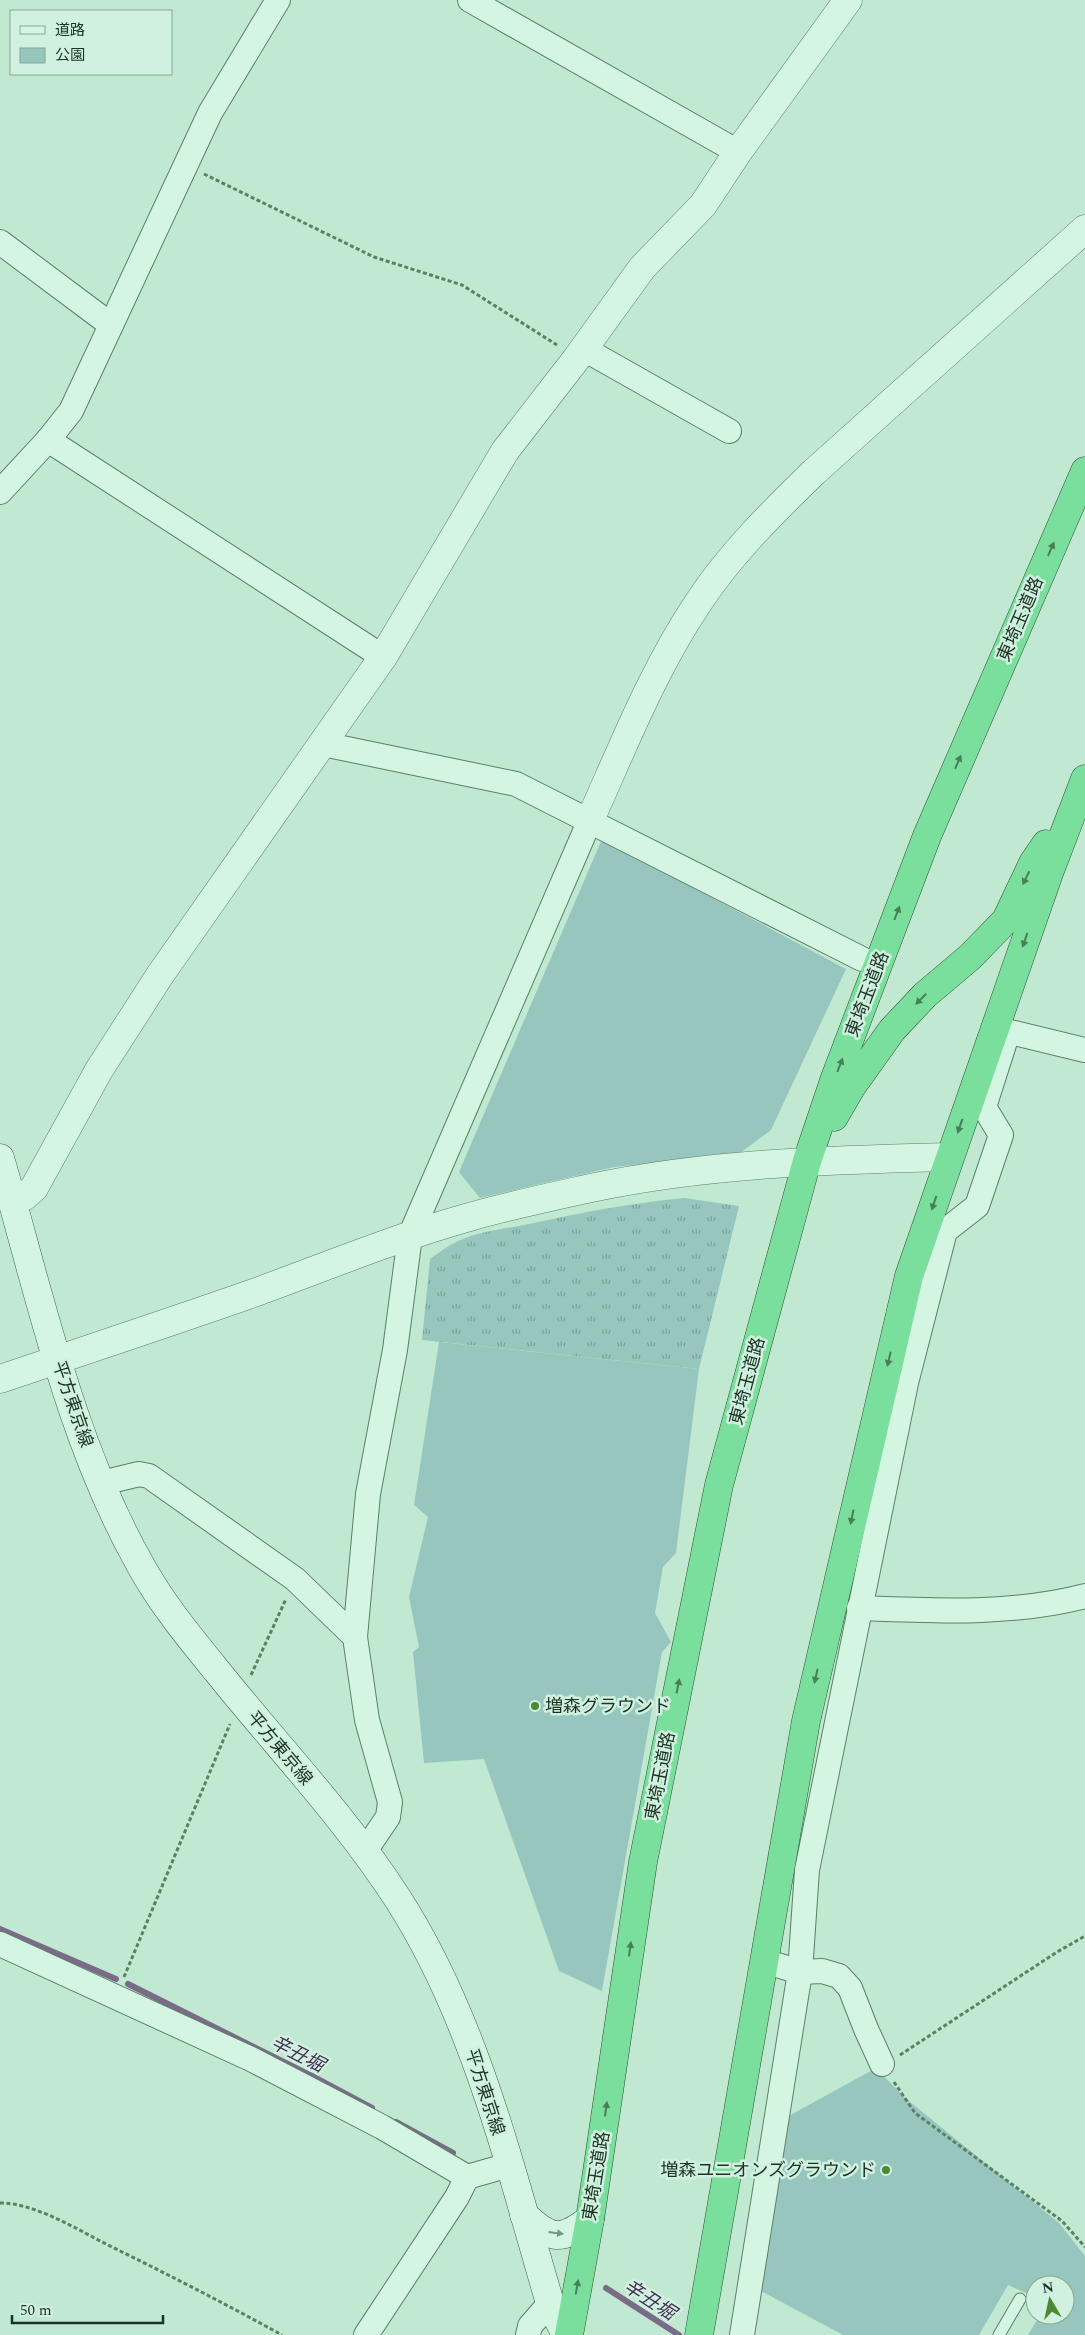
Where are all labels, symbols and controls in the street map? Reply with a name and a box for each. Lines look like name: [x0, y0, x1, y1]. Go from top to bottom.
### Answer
legend: [10, 10, 172, 75]
text: 道路: [55, 19, 85, 42]
text: 公園: [55, 44, 85, 67]
one-way arrow: [1047, 542, 1055, 556]
street label: 東埼玉道路: [990, 572, 1050, 666]
one-way arrow: [955, 755, 963, 769]
one-way arrow: [1022, 871, 1030, 885]
one-way arrow: [893, 905, 901, 920]
one-way arrow: [1021, 933, 1029, 948]
street label: 東埼玉道路: [839, 947, 896, 1041]
one-way arrow: [916, 993, 928, 1005]
one-way arrow: [836, 1057, 844, 1072]
one-way arrow: [956, 1119, 963, 1134]
one-way arrow: [930, 1196, 937, 1211]
street label: 東埼玉道路: [723, 1334, 772, 1428]
one-way arrow: [885, 1352, 893, 1367]
street label: 平方東京線: [45, 1357, 100, 1451]
one-way arrow: [848, 1510, 856, 1525]
one-way arrow: [812, 1669, 820, 1684]
one-way arrow: [675, 1677, 683, 1693]
place label: 増森グラウンド: [545, 1693, 671, 1720]
marker: 増森グラウンド: [529, 1700, 541, 1712]
street label: 平方東京線: [240, 1705, 319, 1791]
street label: 東埼玉道路: [639, 1729, 682, 1823]
one-way arrow: [626, 1940, 634, 1956]
water label: 辛丑堀: [265, 2028, 332, 2082]
street label: 平方東京線: [458, 2045, 511, 2139]
one-way arrow: [602, 2101, 610, 2117]
street label: 東埼玉道路: [576, 2130, 617, 2223]
place label: 増森ユニオンズグラウンド: [660, 2157, 876, 2184]
marker: 増森ユニオンズグラウンド: [880, 2164, 892, 2176]
one-way arrow: [549, 2229, 565, 2237]
water label: 辛丑堀: [617, 2273, 683, 2330]
north arrow: [1025, 2275, 1075, 2325]
text: N: [1041, 2276, 1055, 2299]
one-way arrow: [574, 2279, 582, 2295]
scale bar: [12, 2292, 164, 2324]
text: 50 m: [20, 2299, 52, 2322]

